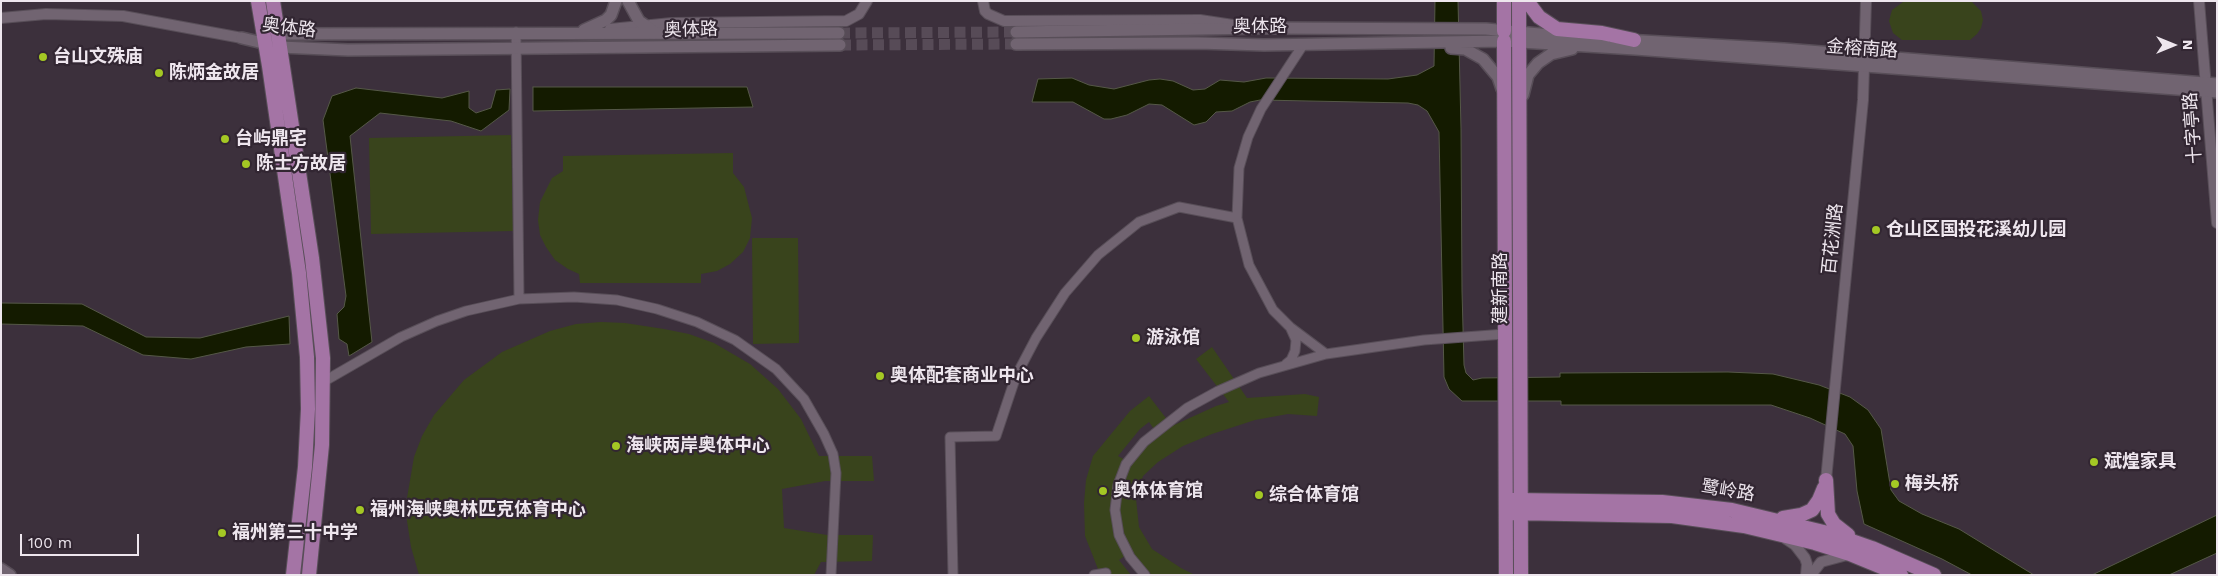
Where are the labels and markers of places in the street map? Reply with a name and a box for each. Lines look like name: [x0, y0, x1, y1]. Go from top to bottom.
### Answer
place label: 台山文殊庙: [53, 46, 143, 68]
marker: 台山文殊庙: [37, 51, 49, 63]
place label: 陈炳金故居: [169, 62, 259, 84]
marker: 陈炳金故居: [153, 67, 165, 79]
place label: 台屿鼎宅: [235, 128, 307, 150]
marker: 台屿鼎宅: [219, 133, 231, 145]
place label: 陈士方故居: [256, 153, 346, 175]
marker: 陈士方故居: [240, 158, 252, 170]
place label: 仓山区国投花溪幼儿园: [1886, 219, 2066, 241]
marker: 仓山区国投花溪幼儿园: [1870, 224, 1882, 236]
place label: 游泳馆: [1146, 327, 1200, 349]
marker: 游泳馆: [1130, 332, 1142, 344]
place label: 奥体配套商业中心: [890, 365, 1034, 387]
marker: 奥体配套商业中心: [874, 370, 886, 382]
place label: 海峡两岸奥体中心: [626, 435, 770, 457]
marker: 海峡两岸奥体中心: [610, 440, 622, 452]
place label: 斌煌家具: [2104, 451, 2176, 473]
marker: 斌煌家具: [2088, 456, 2100, 468]
place label: 梅头桥: [1905, 473, 1959, 495]
marker: 梅头桥: [1889, 478, 1901, 490]
place label: 奥体体育馆: [1113, 480, 1203, 502]
place label: 综合体育馆: [1269, 484, 1359, 506]
marker: 奥体体育馆: [1097, 485, 1109, 497]
marker: 综合体育馆: [1253, 489, 1265, 501]
place label: 福州海峡奥林匹克体育中心: [370, 499, 586, 521]
marker: 福州海峡奥林匹克体育中心: [354, 504, 366, 516]
place label: 福州第三十中学: [232, 522, 358, 544]
marker: 福州第三十中学: [216, 527, 228, 539]

